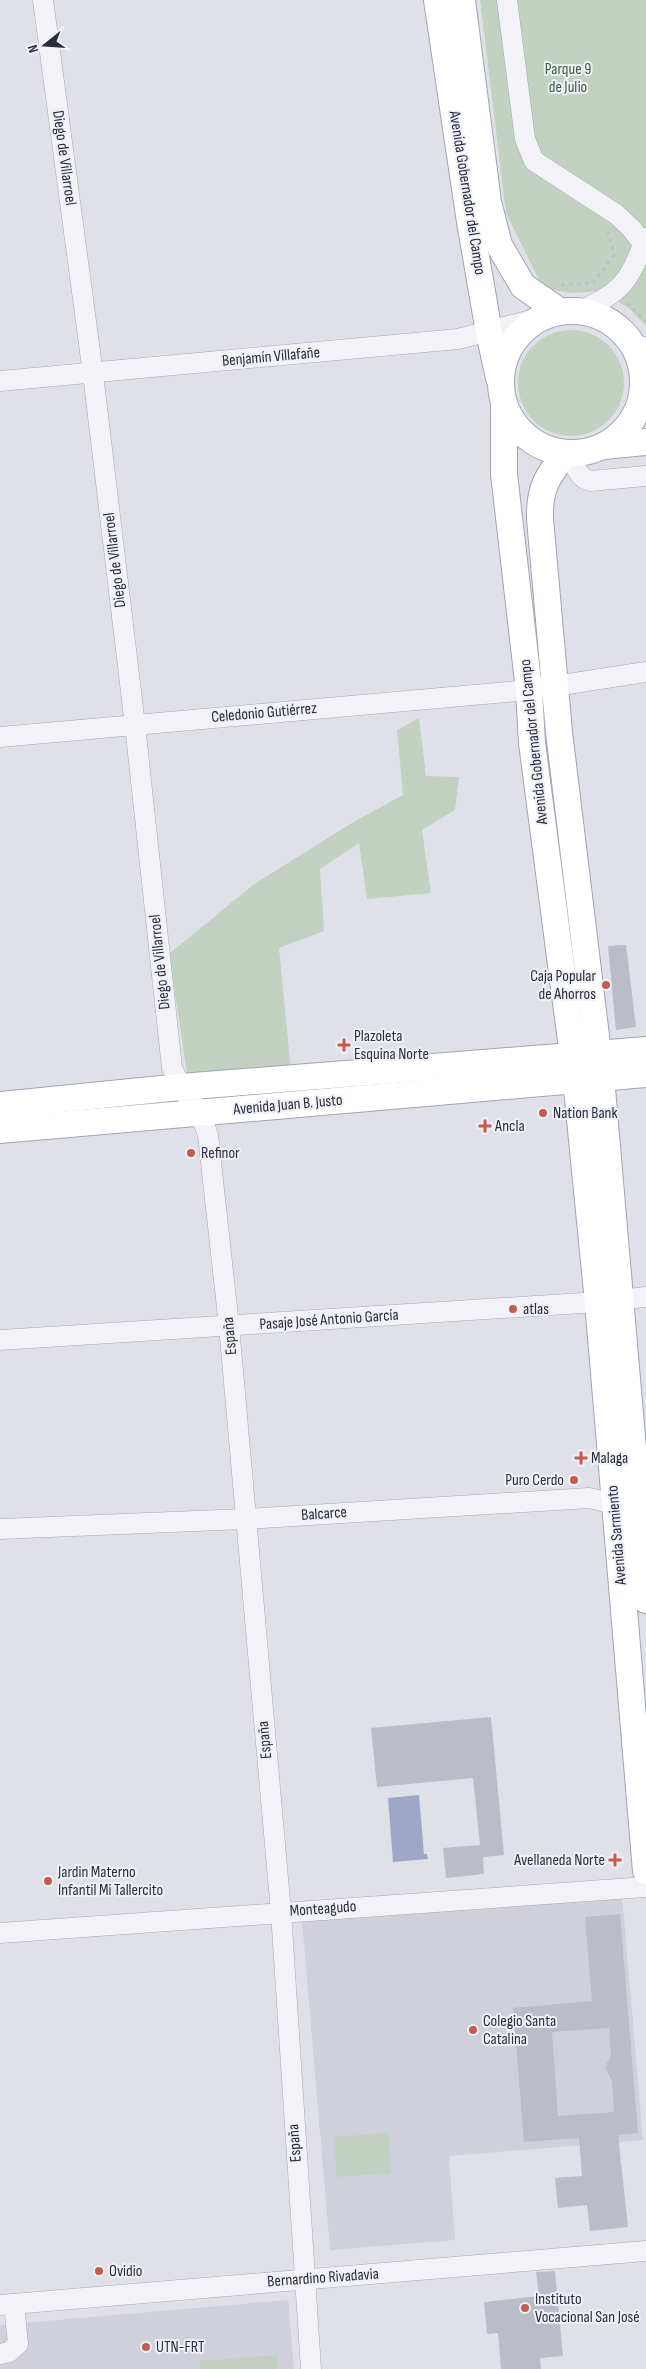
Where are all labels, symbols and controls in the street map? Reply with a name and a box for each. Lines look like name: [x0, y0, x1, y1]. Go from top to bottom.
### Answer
north arrow: [20, 20, 70, 70]
text: N: [24, 43, 42, 55]
park label: Parque 9 de Julio: [545, 60, 591, 97]
street label: Diego de Villarroel: [48, 109, 80, 207]
street label: Avenida Gobernador del Campo: [444, 109, 489, 276]
street label: Benjamín Villafañe: [221, 343, 321, 371]
street label: Diego de Villarroel: [100, 511, 130, 609]
street label: Avenida Gobernador del Campo: [516, 658, 552, 827]
street label: Celedonio Gutiérrez: [210, 699, 318, 727]
street label: Diego de Villarroel: [146, 913, 174, 1011]
place label: Caja Popular de Ahorros: [530, 967, 596, 1004]
marker: Caja Popular de Ahorros: [600, 979, 612, 991]
place label: Plazoleta Esquina Norte: [354, 1027, 429, 1064]
marker: Plazoleta Esquina Norte: [338, 1039, 350, 1051]
street label: Avenida Juan B. Justo: [232, 1091, 343, 1119]
place label: Nation Bank: [553, 1104, 618, 1123]
marker: Nation Bank: [537, 1107, 549, 1119]
place label: Ancla: [494, 1117, 525, 1136]
marker: Ancla: [479, 1120, 491, 1132]
place label: Refinor: [201, 1144, 240, 1163]
marker: Refinor: [185, 1147, 197, 1159]
place label: atlas: [523, 1300, 549, 1319]
marker: atlas: [507, 1303, 519, 1315]
street label: Pasaje José Antonio García: [259, 1306, 399, 1334]
street label: España: [219, 1316, 241, 1356]
place label: Malaga: [591, 1449, 628, 1468]
marker: Malaga: [575, 1452, 587, 1464]
place label: Puro Cerdo: [505, 1471, 564, 1490]
marker: Puro Cerdo: [568, 1474, 580, 1486]
street label: Avenida Sarmiento: [603, 1484, 631, 1587]
street label: Balcarce: [301, 1503, 347, 1525]
street label: España: [254, 1720, 276, 1760]
place label: Avellaneda Norte: [513, 1851, 605, 1870]
marker: Avellaneda Norte: [609, 1854, 621, 1866]
place label: Jardin Materno Infantil Mi Tallercito: [57, 1863, 163, 1900]
marker: Jardin Materno Infantil Mi Tallercito: [42, 1875, 54, 1887]
street label: Monteagudo: [289, 1897, 357, 1921]
place label: Colegio Santa Catalina: [483, 2012, 556, 2049]
marker: Colegio Santa Catalina: [467, 2024, 479, 2036]
street label: España: [284, 2123, 306, 2163]
place label: Ovidio: [109, 2262, 142, 2281]
marker: Ovidio: [93, 2265, 105, 2277]
street label: Bernardino Rivadavia: [267, 2265, 379, 2291]
place label: Instituto Vocacional San José: [535, 2290, 640, 2327]
marker: Instituto Vocacional San José: [519, 2302, 531, 2314]
place label: UTN-FRT: [156, 2338, 205, 2357]
marker: UTN-FRT: [140, 2341, 152, 2353]

